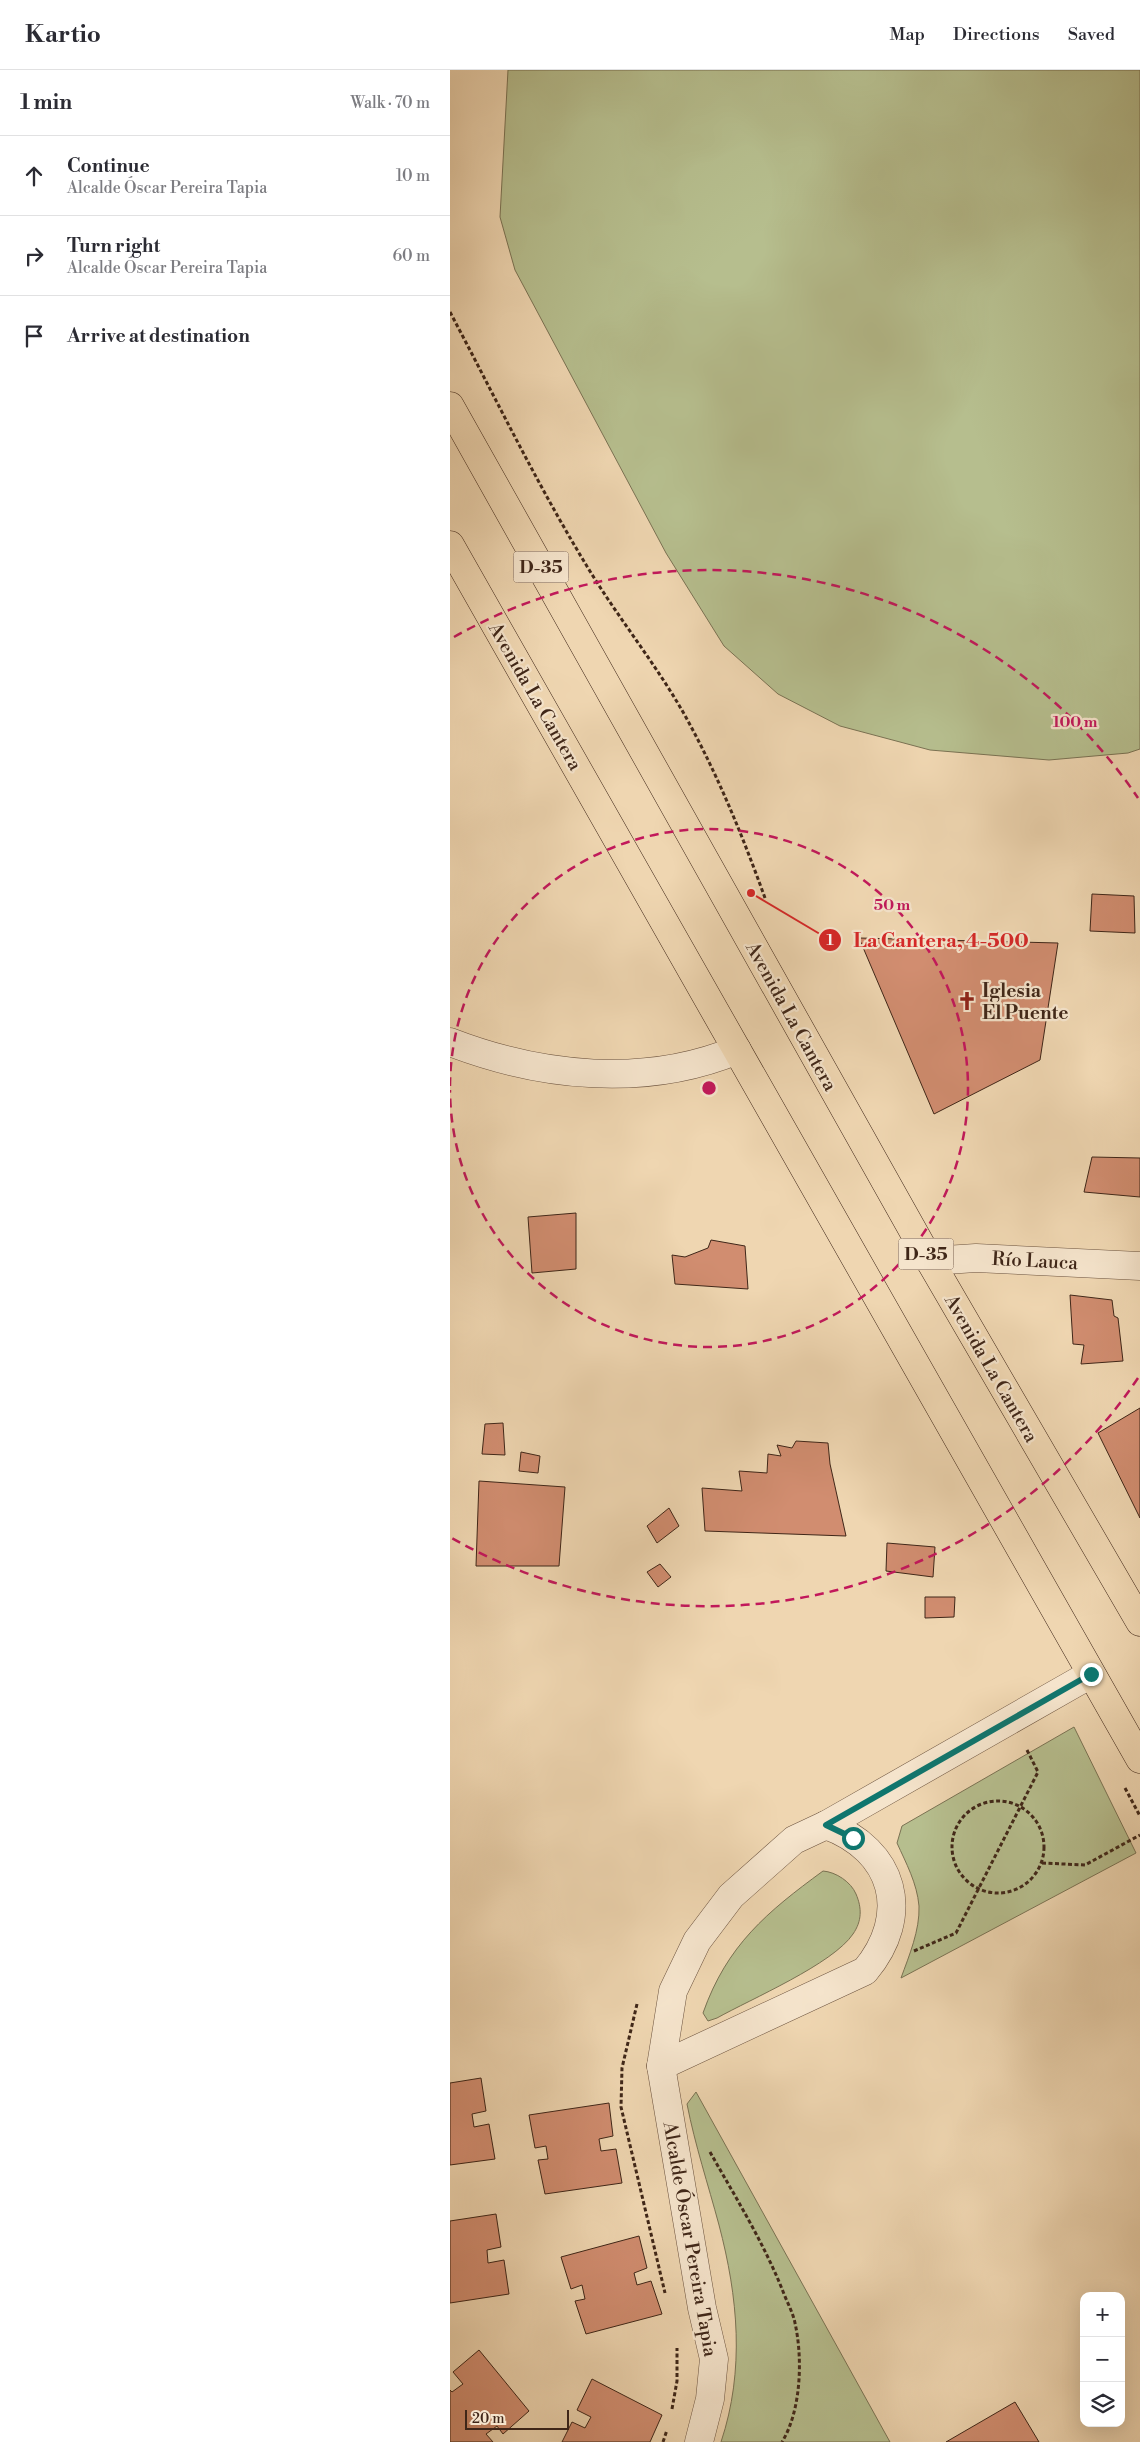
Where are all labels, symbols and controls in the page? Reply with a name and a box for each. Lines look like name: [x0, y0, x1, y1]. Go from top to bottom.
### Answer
text: Kartio: [25, 20, 101, 50]
text: Map: [889, 23, 925, 46]
text: Directions: [953, 23, 1040, 46]
text: Saved: [1068, 23, 1115, 46]
text: 1 min: [20, 90, 72, 116]
text: Walk · 70 m: [350, 93, 430, 113]
text: Continue: [67, 154, 150, 178]
icon: ahead: [20, 162, 48, 190]
text: 10 m: [396, 166, 430, 186]
text: Alcalde Óscar Pereira Tapia: [67, 178, 267, 198]
text: Turn right: [67, 234, 160, 258]
icon: right: [20, 242, 48, 270]
text: 60 m: [392, 246, 430, 266]
text: Alcalde Óscar Pereira Tapia: [67, 258, 267, 278]
icon: arrive: [20, 322, 48, 350]
text: Arrive at destination: [67, 324, 250, 348]
road number: D-35: [514, 552, 568, 582]
street label: Avenida La Cantera: [483, 617, 587, 775]
text: 100 m: [1053, 713, 1098, 732]
text: 50 m: [874, 896, 910, 915]
callout: La Cantera, 4-500: [818, 922, 1038, 957]
text: La Cantera, 4-500: [853, 929, 1029, 954]
text: 1: [826, 931, 834, 950]
street label: Avenida La Cantera: [740, 937, 842, 1096]
place label: Iglesia El Puente: [982, 979, 1069, 1025]
church icon: Iglesia El Puente: [956, 990, 978, 1012]
centre of rings: [700, 1079, 718, 1097]
road number: D-35: [898, 1238, 954, 1270]
street label: Río Lauca: [991, 1247, 1079, 1275]
street label: Avenida La Cantera: [939, 1289, 1043, 1447]
route end: [1080, 1663, 1103, 1686]
route start: [842, 1827, 865, 1850]
street label: Alcalde Óscar Pereira Tapia: [657, 2119, 724, 2359]
map controls: [1080, 2292, 1125, 2427]
button: +: [1080, 2292, 1125, 2337]
button: −: [1080, 2337, 1125, 2382]
button: layers: [1080, 2382, 1125, 2427]
scale bar: [465, 2407, 569, 2430]
text: 20 m: [472, 2410, 504, 2428]

